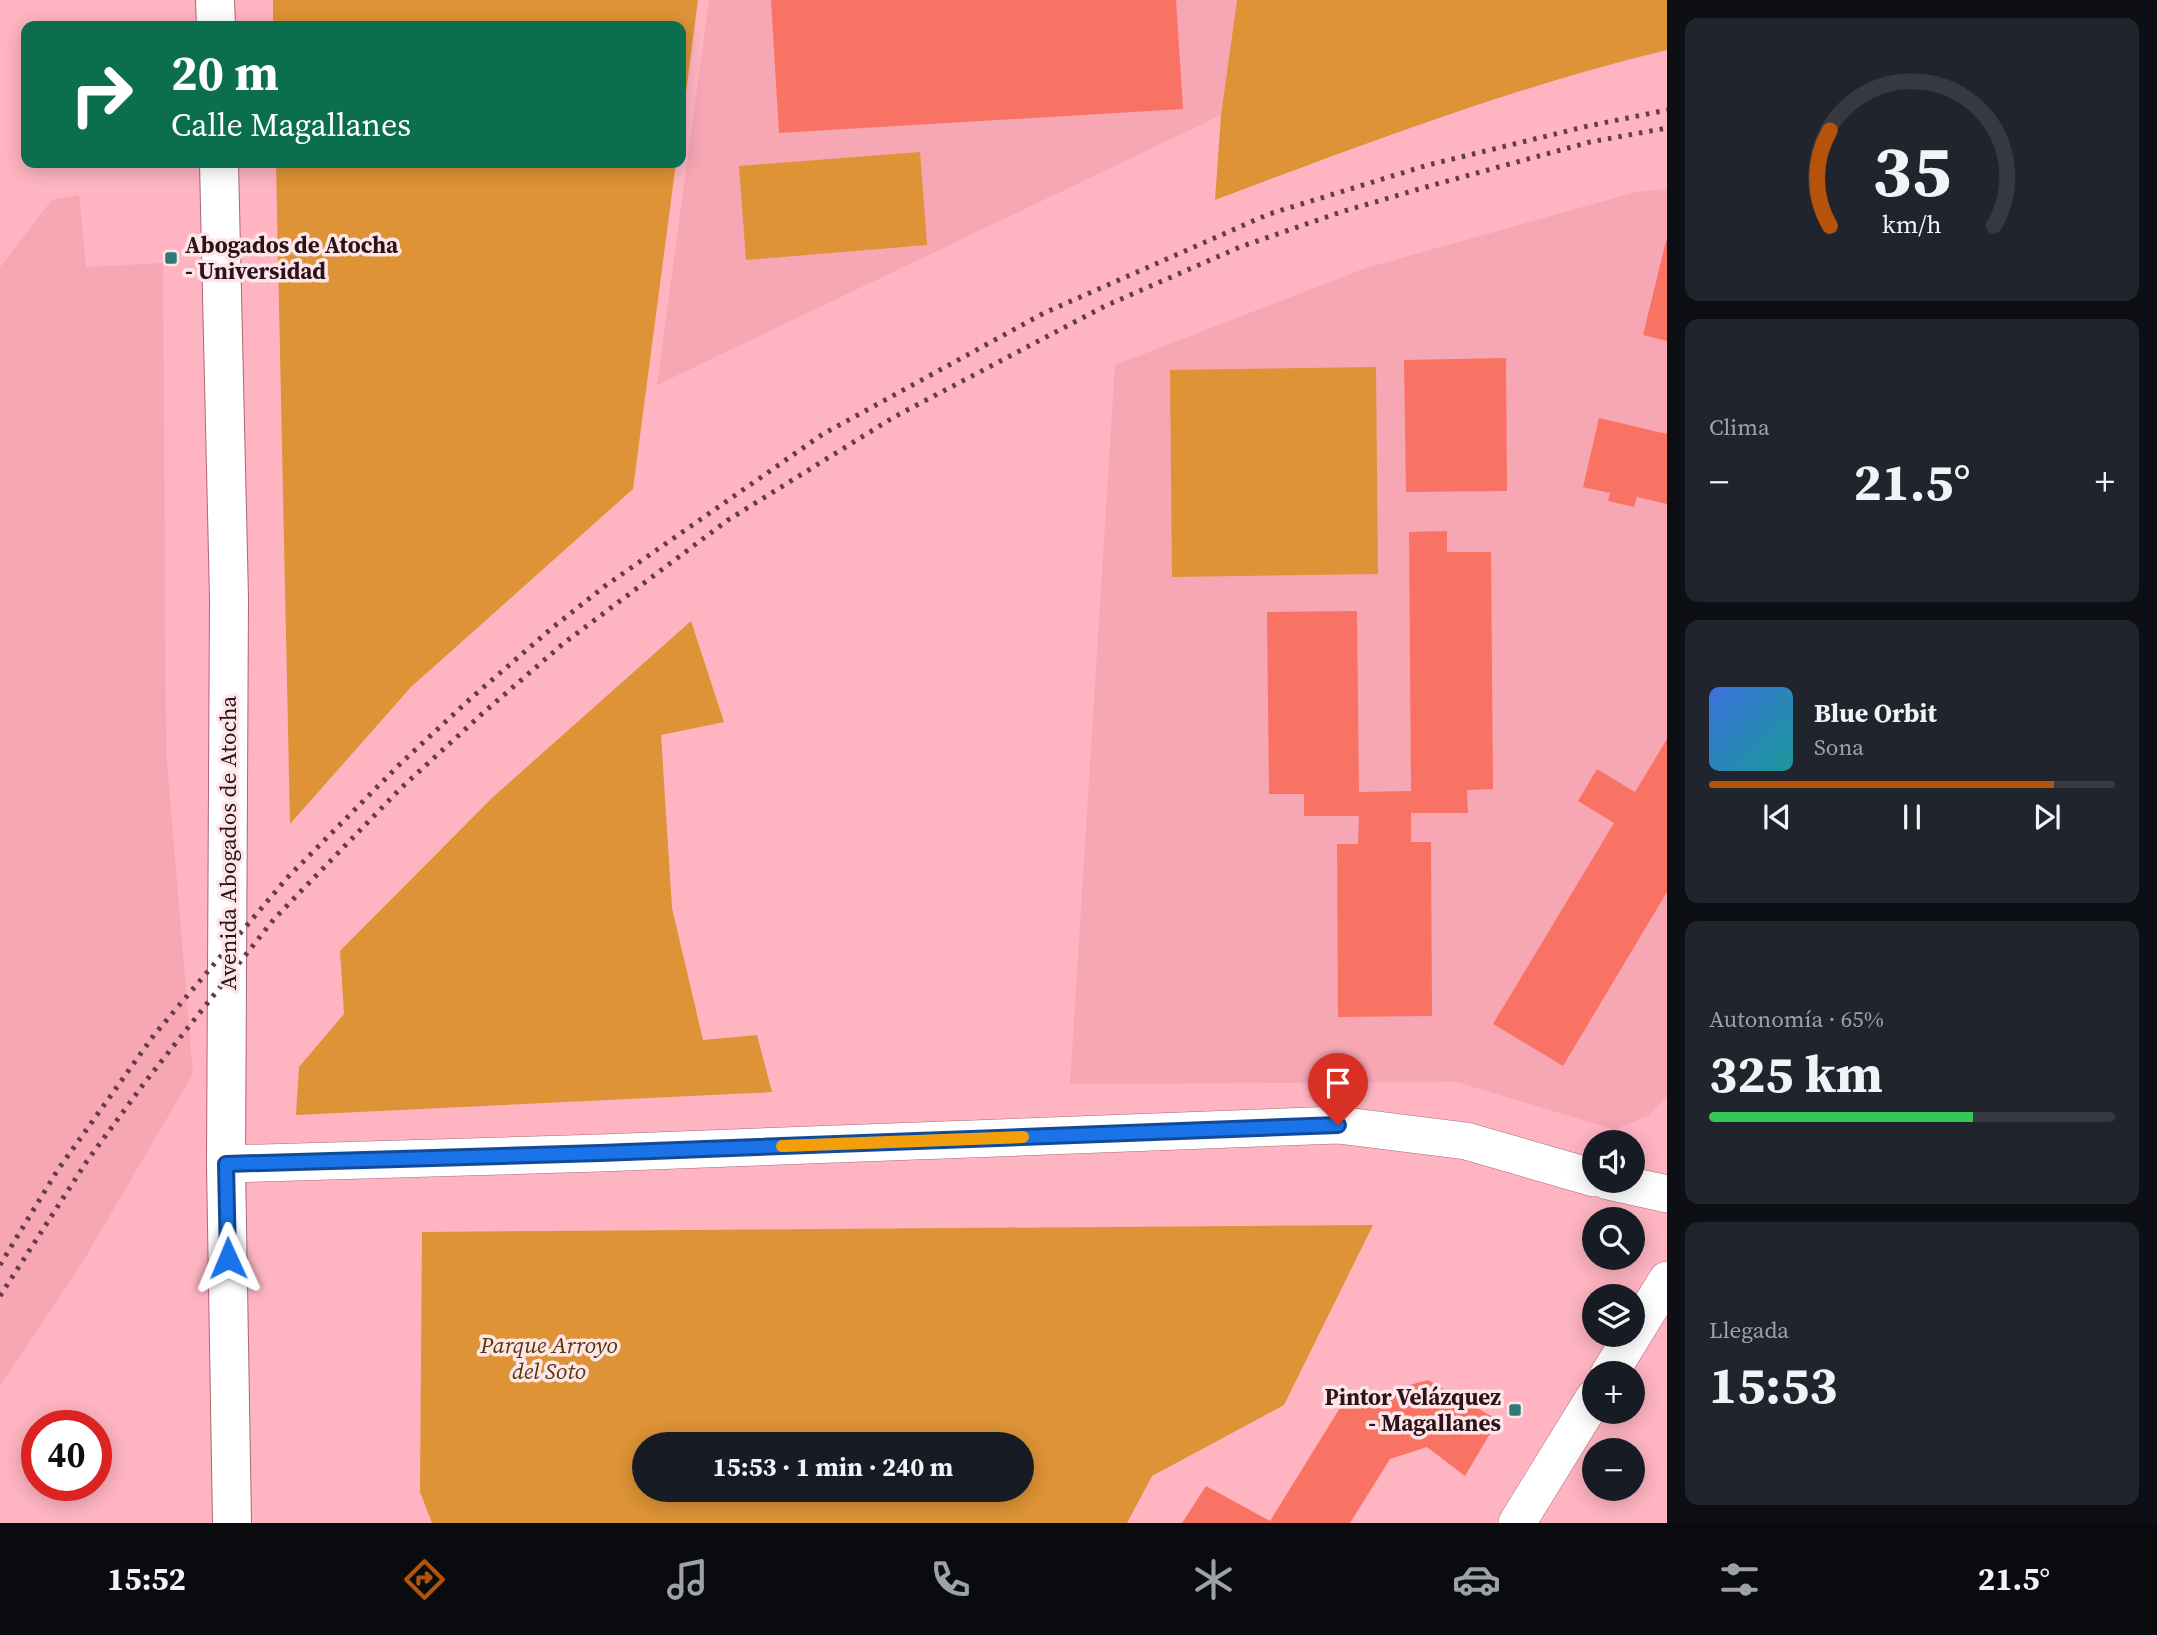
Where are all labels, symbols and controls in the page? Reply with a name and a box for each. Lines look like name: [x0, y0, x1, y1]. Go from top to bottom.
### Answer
text: 20 m: [171, 39, 279, 106]
icon: right: [56, 49, 147, 140]
text: Calle Magallanes: [171, 103, 411, 147]
text: 35: [1873, 121, 1951, 220]
text: km/h: [1882, 206, 1942, 240]
place label: Abogados de Atocha - Universidad: [185, 229, 399, 287]
marker: Abogados de Atocha - Universidad: [163, 250, 179, 266]
text: Clima: [1709, 411, 1770, 443]
text: 21.5°: [1853, 446, 1971, 517]
text: −: [1709, 456, 1729, 508]
text: +: [2095, 456, 2115, 508]
text: Blue Orbit: [1814, 695, 1937, 731]
street label: Avenida Abogados de Atocha: [212, 696, 244, 990]
text: Sona: [1814, 731, 1864, 763]
icon: previous: [1758, 798, 1796, 836]
icon: pause: [1893, 798, 1931, 836]
icon: next: [2028, 798, 2066, 836]
text: Autonomía · 65%: [1709, 1003, 1884, 1035]
text: 325 km: [1709, 1038, 1883, 1109]
pin: [1308, 1053, 1368, 1125]
icon: arrive: [1319, 1064, 1357, 1102]
map controls: [1582, 1130, 1645, 1501]
button: sound: [1582, 1130, 1645, 1193]
button: search: [1582, 1207, 1645, 1270]
position arrow: [191, 1221, 265, 1295]
button: layers: [1582, 1284, 1645, 1347]
text: Llegada: [1709, 1314, 1789, 1346]
park label: Parque Arroyo del Soto: [479, 1329, 618, 1387]
text: 15:53: [1709, 1349, 1837, 1420]
button: +: [1582, 1361, 1645, 1424]
place label: Pintor Velázquez - Magallanes: [1324, 1381, 1501, 1439]
marker: Pintor Velázquez - Magallanes: [1507, 1402, 1523, 1418]
speed limit sign: 40: [21, 1410, 112, 1501]
button: −: [1582, 1438, 1645, 1501]
text: 15:53 · 1 min · 240 m: [713, 1449, 953, 1485]
icon: directions: [400, 1555, 449, 1604]
icon: music: [663, 1555, 712, 1604]
icon: phone: [926, 1555, 975, 1604]
icon: climate: [1189, 1555, 1238, 1604]
icon: car: [1452, 1555, 1501, 1604]
icon: filters: [1715, 1555, 1764, 1604]
text: 15:52: [107, 1557, 186, 1601]
text: 21.5°: [1978, 1557, 2050, 1601]

